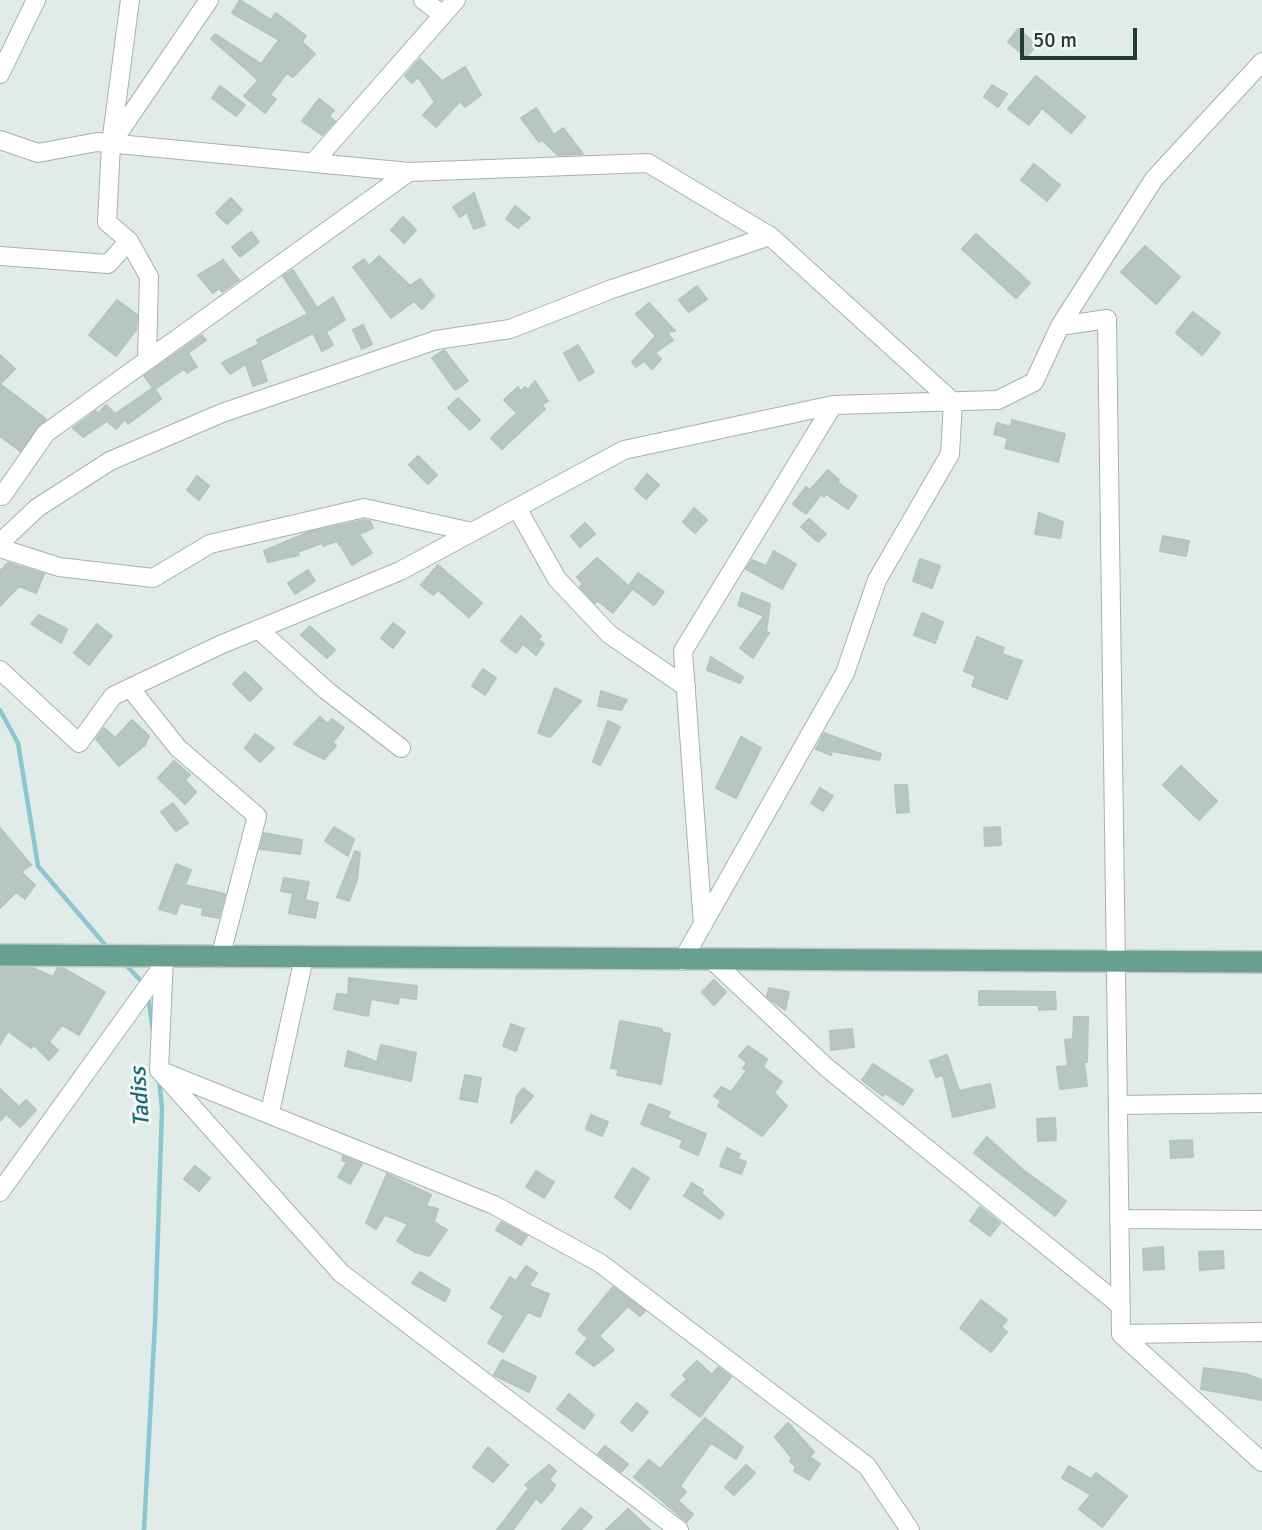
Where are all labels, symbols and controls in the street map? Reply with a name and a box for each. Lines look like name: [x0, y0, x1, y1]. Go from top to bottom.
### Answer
scale bar: [1024, 14, 1141, 58]
text: 50 m: [1033, 27, 1077, 53]
water label: Tadiss: [125, 1066, 157, 1128]

